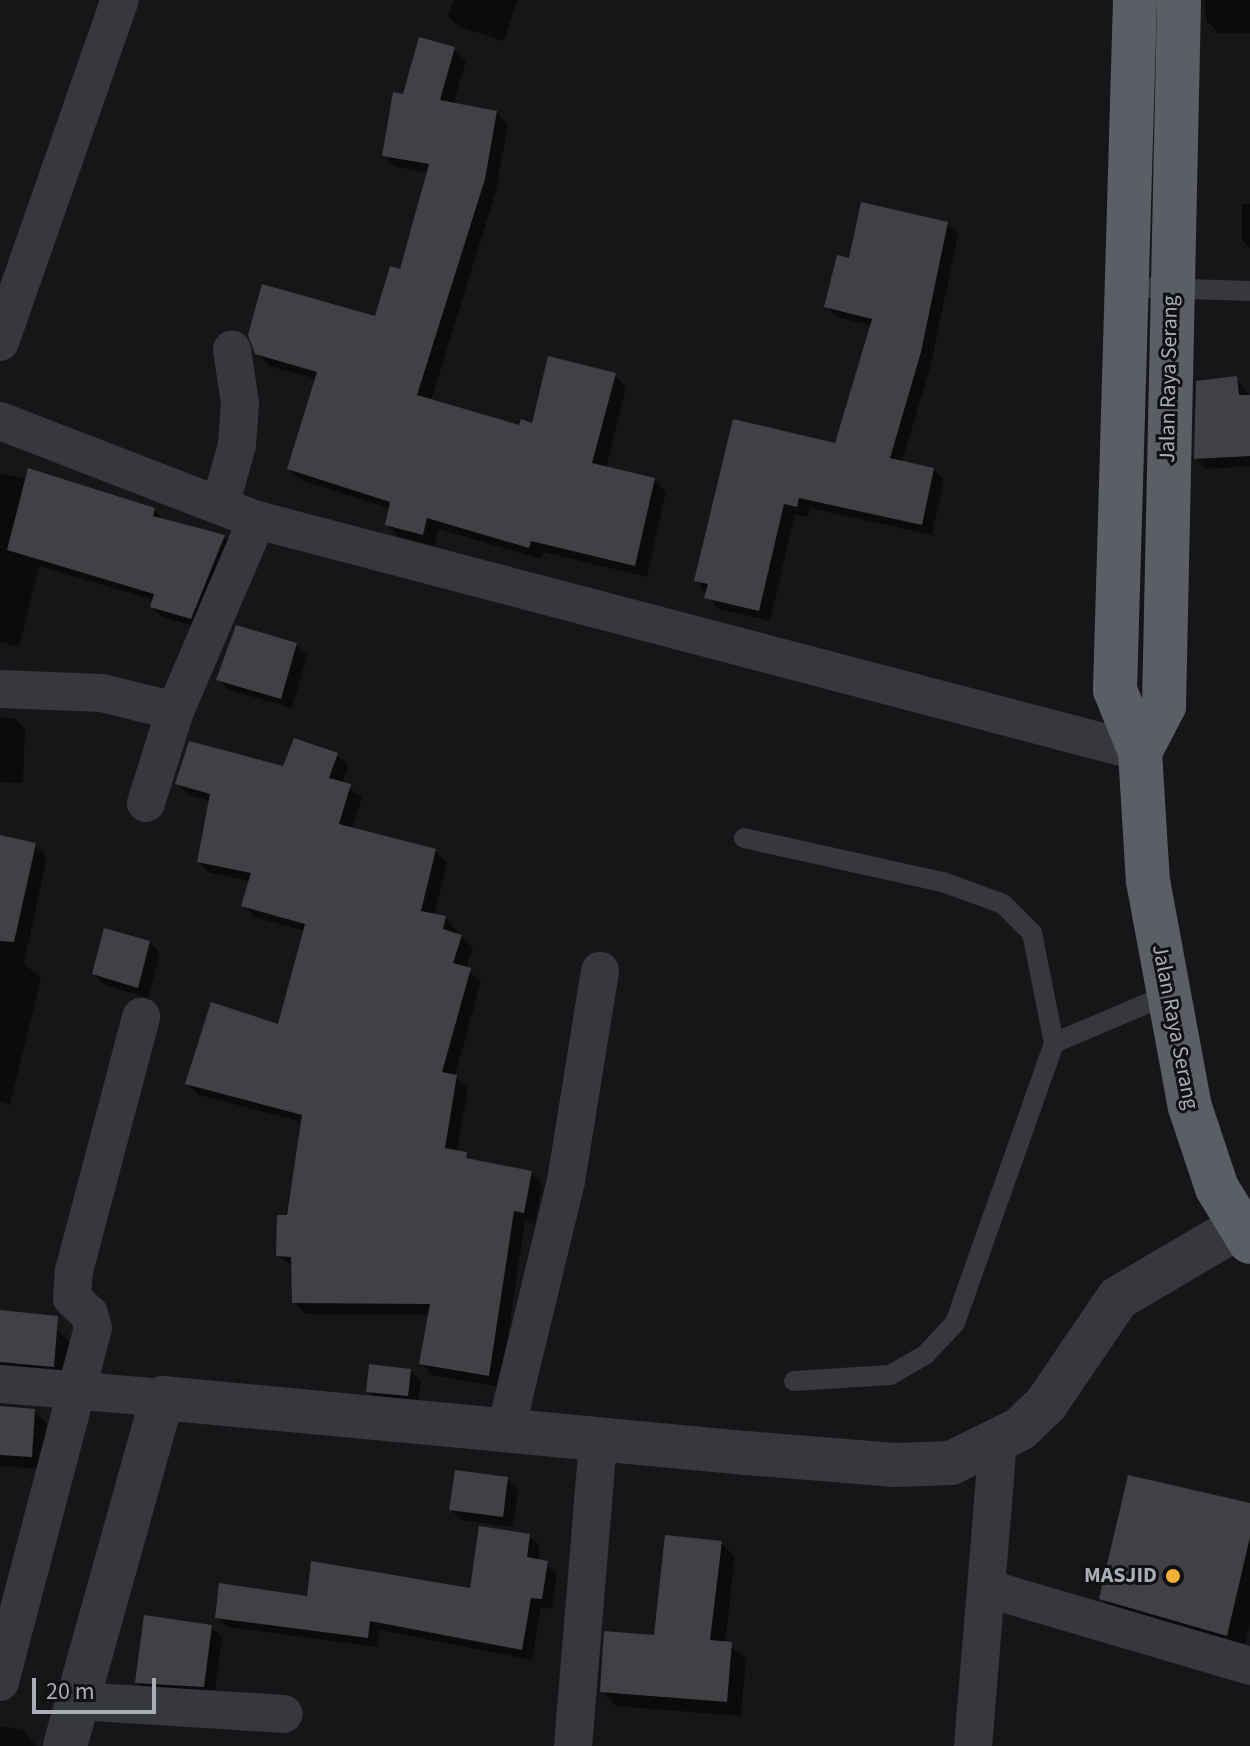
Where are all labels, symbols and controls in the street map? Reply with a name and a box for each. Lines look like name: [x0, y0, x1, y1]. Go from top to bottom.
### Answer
street label: Jalan Raya Serang: [1154, 295, 1184, 463]
street label: Jalan Raya Serang: [1146, 942, 1204, 1112]
place label: MASJID: [1084, 1563, 1157, 1589]
marker: MASJID: [1164, 1567, 1182, 1585]
scale bar: [36, 1662, 160, 1712]
text: 20 m: [46, 1674, 95, 1709]

